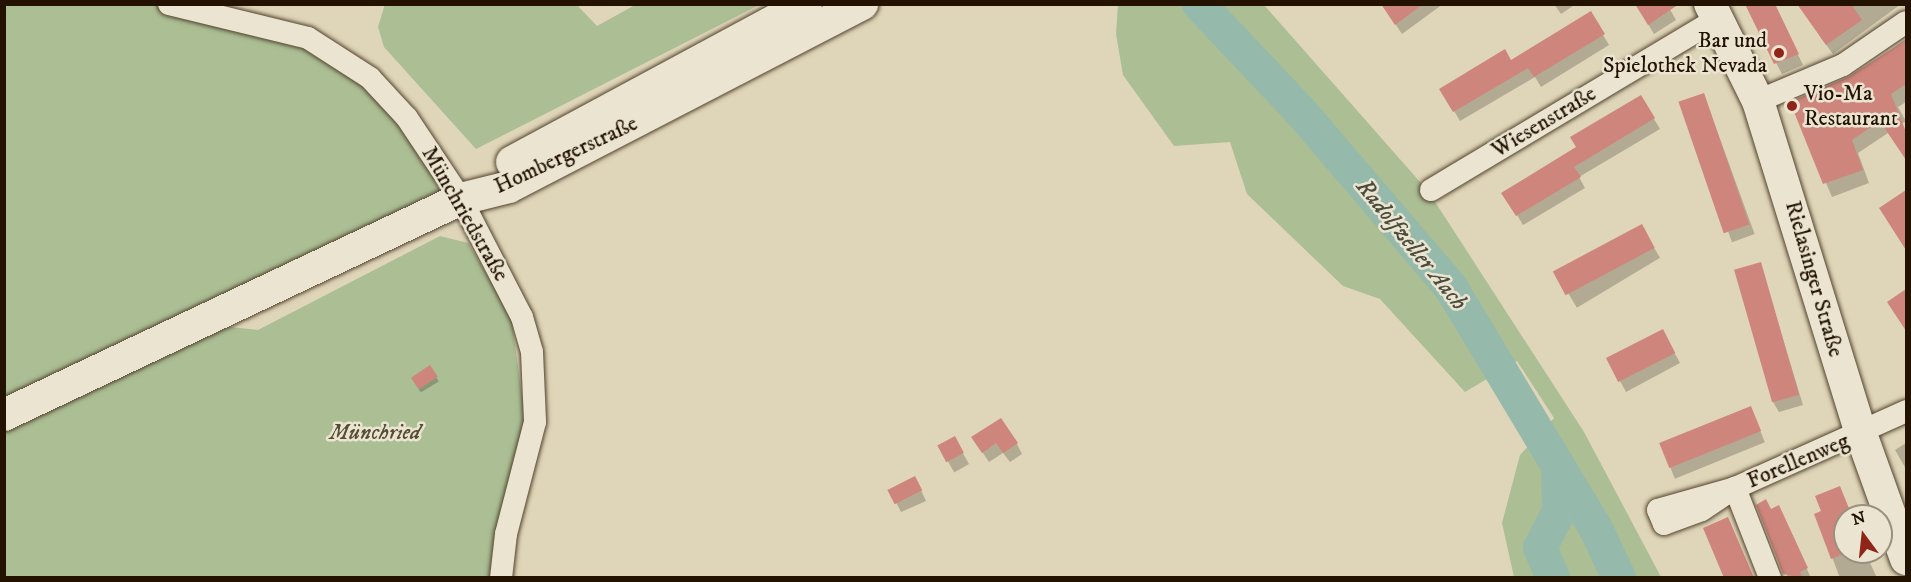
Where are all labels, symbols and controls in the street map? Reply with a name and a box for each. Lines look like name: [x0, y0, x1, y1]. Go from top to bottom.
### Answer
place label: Bar und Spielothek Nevada: [1603, 27, 1767, 78]
marker: Bar und Spielothek Nevada: [1772, 46, 1786, 60]
place label: Vio-Ma Restaurant: [1804, 80, 1898, 132]
street label: Wiesenstraße: [1487, 81, 1601, 163]
marker: Vio-Ma Restaurant: [1785, 99, 1799, 113]
street label: Hombergerstraße: [490, 110, 642, 200]
street label: Münchriedstraße: [416, 142, 514, 286]
water label: Radolfzeller Aach: [1349, 173, 1473, 317]
street label: Rielasinger Straße: [1779, 198, 1849, 360]
park label: Münchried: [330, 420, 420, 446]
street label: Forellenweg: [1743, 428, 1853, 494]
north arrow: [1833, 504, 1893, 564]
text: N: [1850, 507, 1868, 530]

